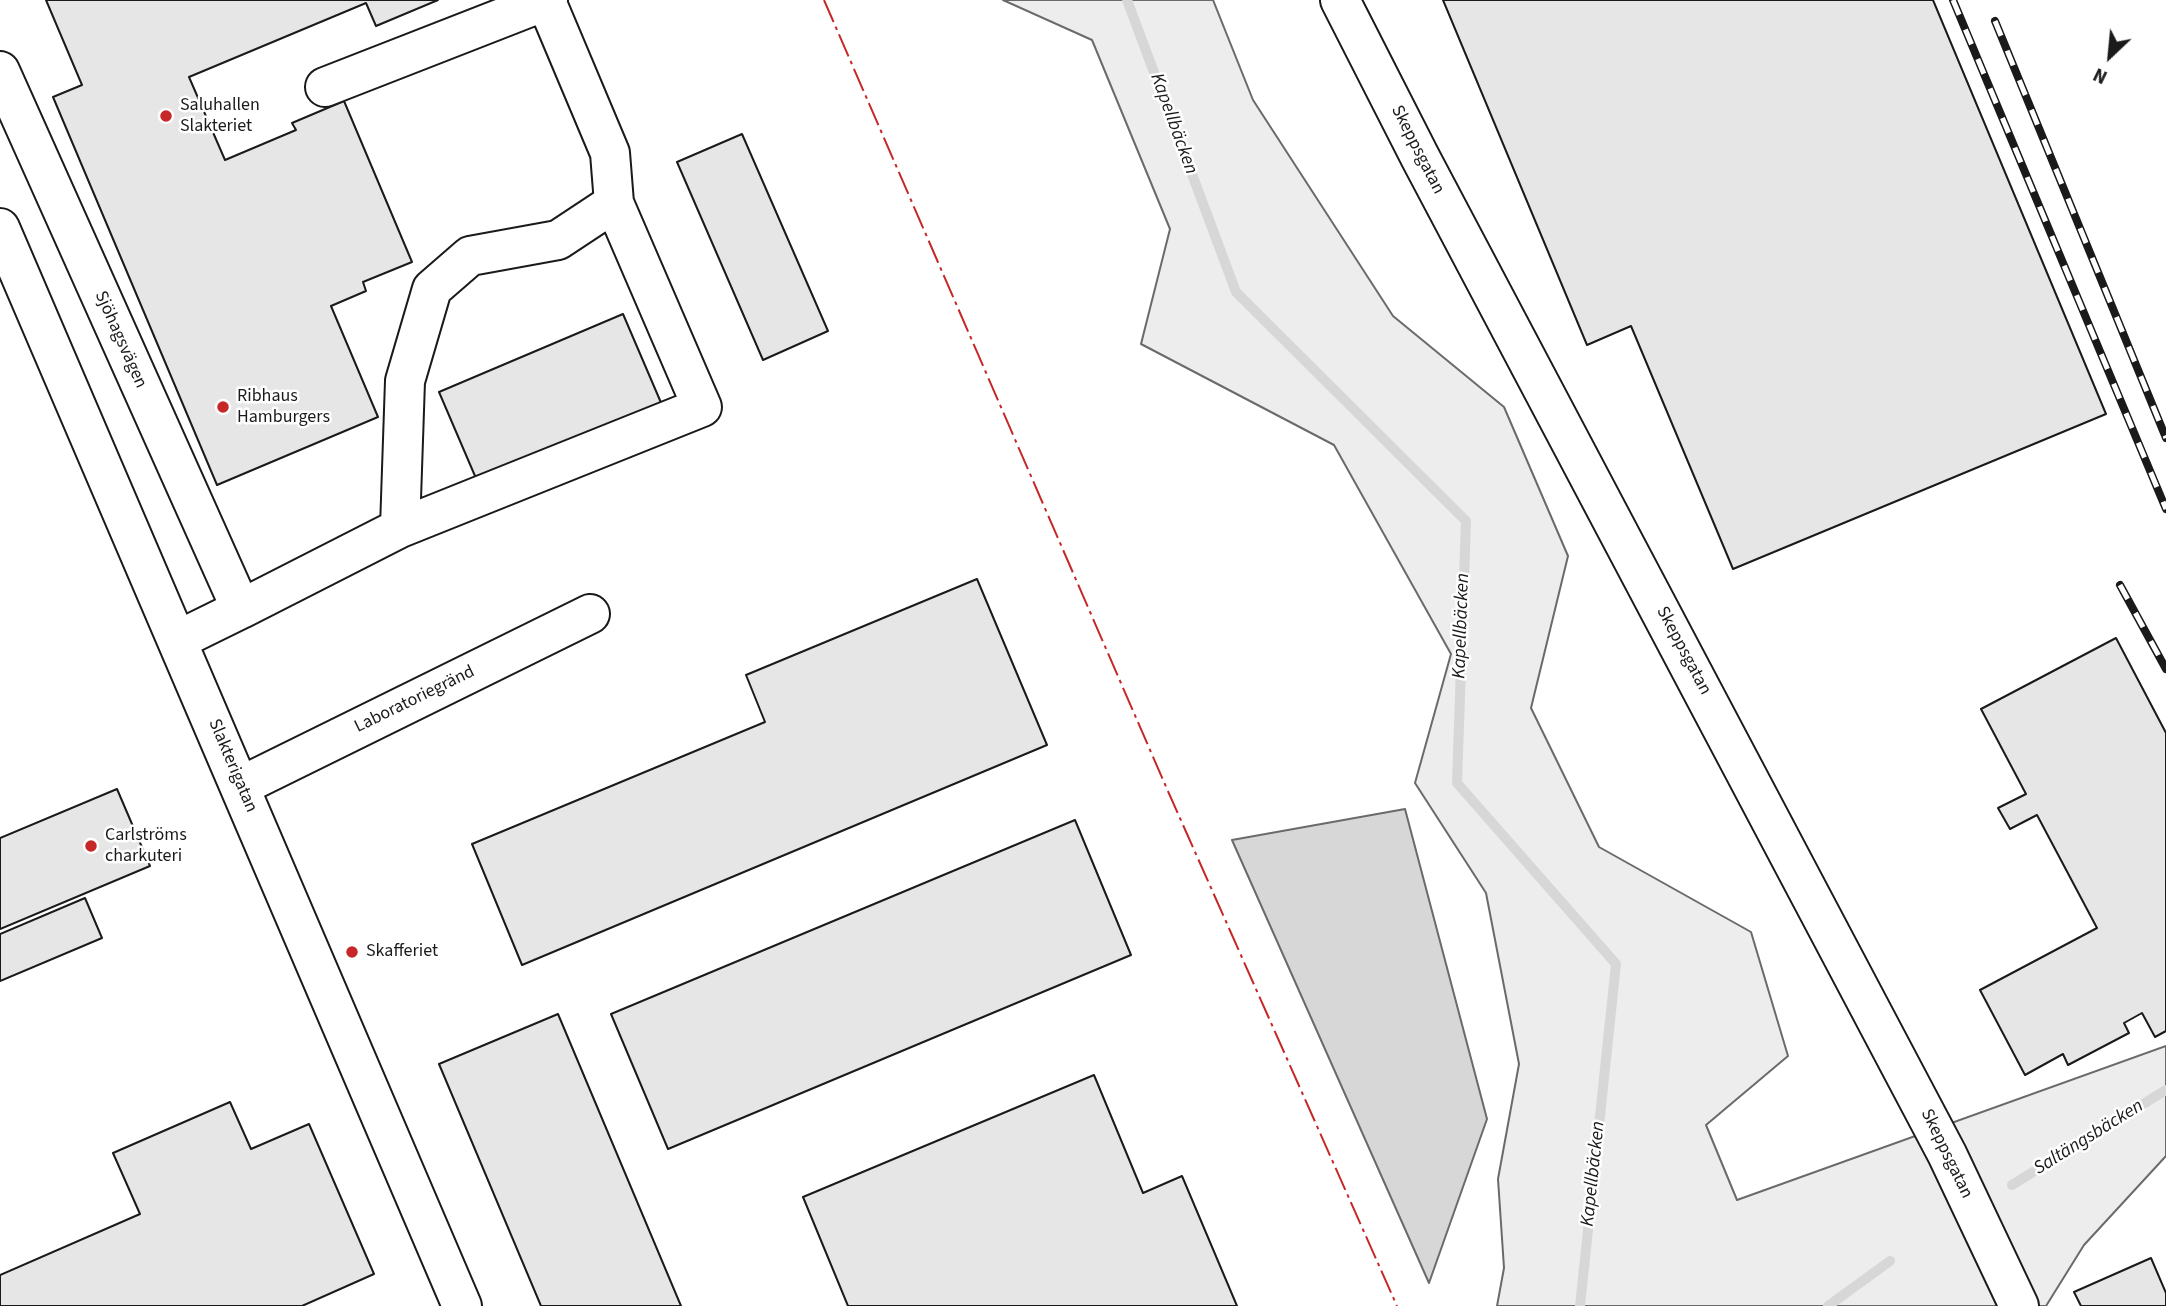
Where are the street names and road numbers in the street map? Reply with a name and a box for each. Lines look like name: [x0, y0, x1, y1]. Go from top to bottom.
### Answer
street label: Skeppsgatan: [1385, 102, 1449, 198]
street label: Sjöhagsvägen: [89, 288, 151, 392]
street label: Skeppsgatan: [1651, 603, 1715, 699]
street label: Laboratoriegränd: [351, 662, 479, 738]
street label: Slakterigatan: [203, 716, 261, 816]
street label: Skeppsgatan: [1915, 1106, 1977, 1202]

